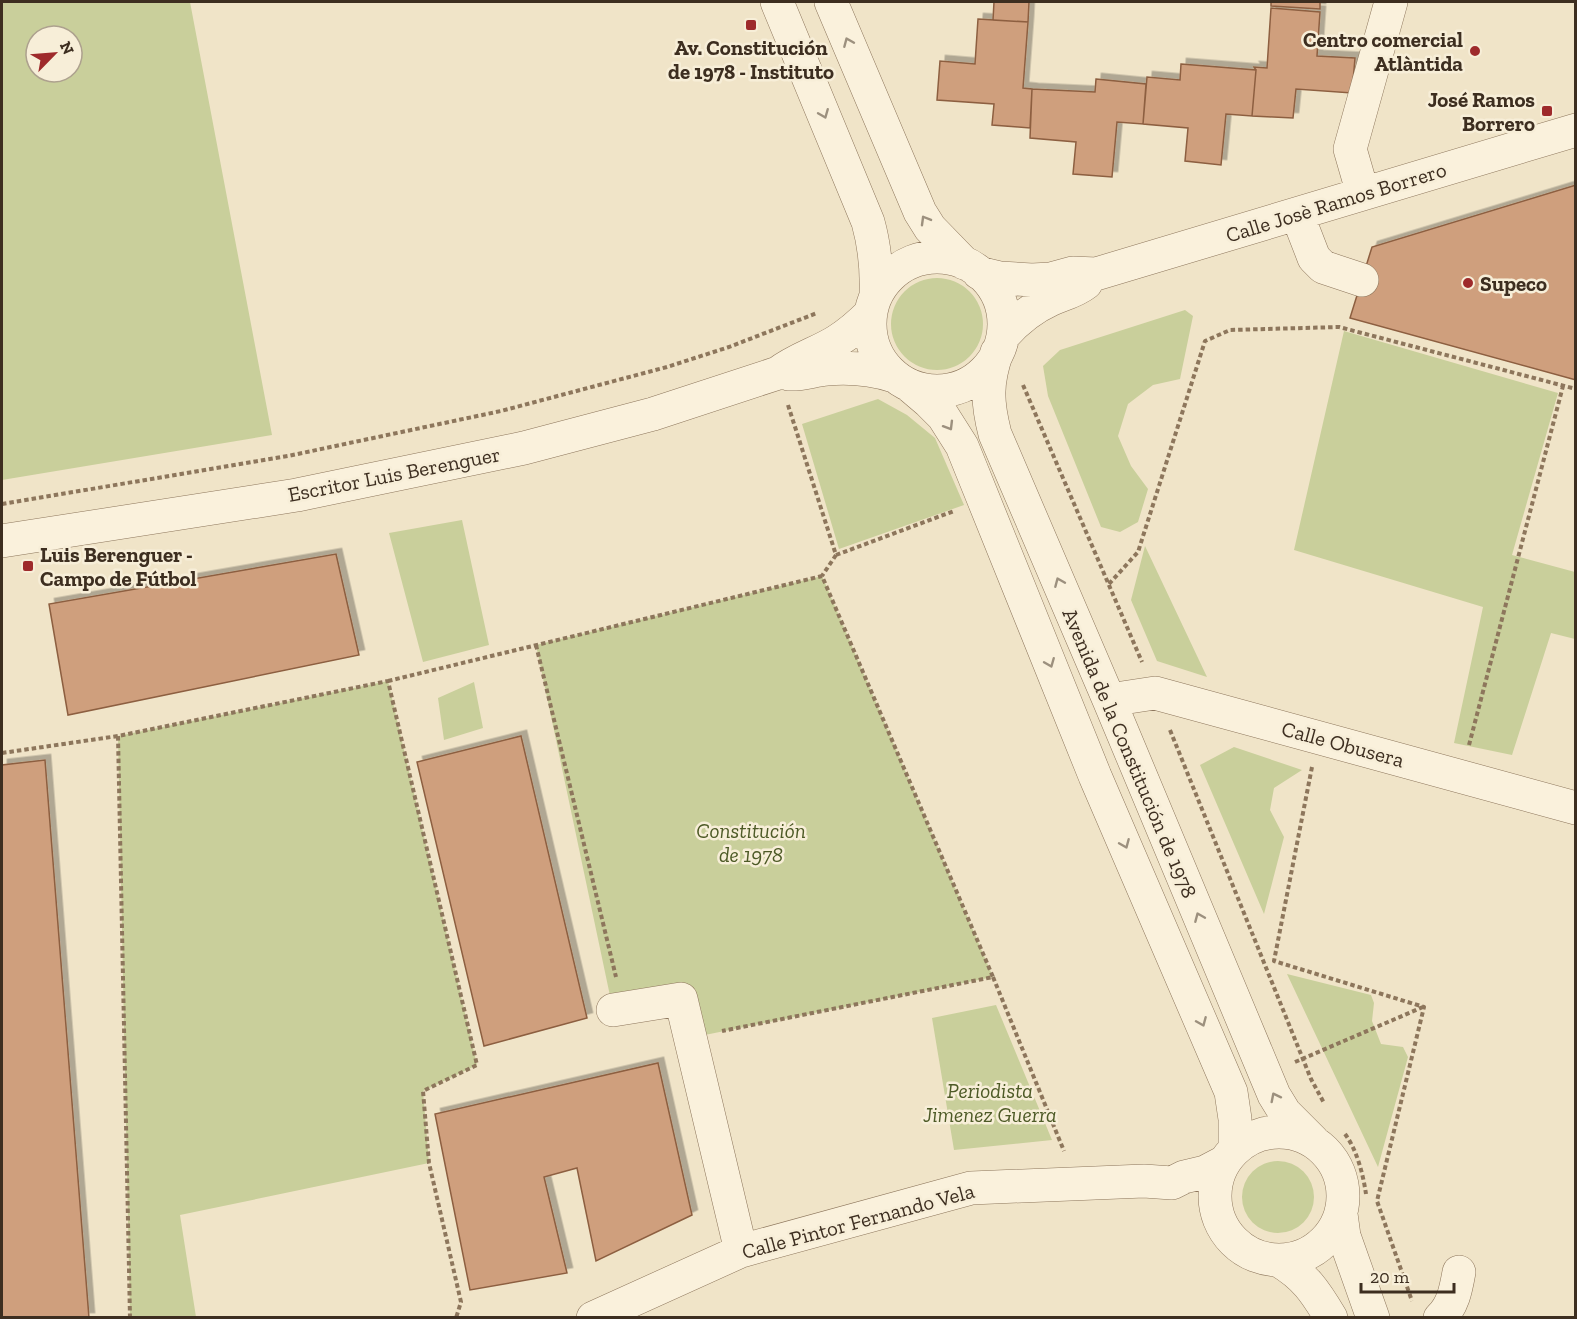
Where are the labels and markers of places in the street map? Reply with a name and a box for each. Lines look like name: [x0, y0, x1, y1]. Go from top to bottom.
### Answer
marker: Av. Constitución de 1978 - Instituto: [744, 18, 758, 32]
place label: Centro comercial Atlàntida: [1303, 27, 1463, 76]
place label: Av. Constitución de 1978 - Instituto: [668, 35, 834, 84]
marker: Centro comercial Atlàntida: [1468, 44, 1482, 58]
place label: José Ramos Borrero: [1428, 87, 1535, 136]
marker: José Ramos Borrero: [1540, 104, 1554, 118]
place label: Supeco: [1480, 271, 1547, 296]
marker: Supeco: [1461, 276, 1475, 290]
place label: Luis Berenguer - Campo de Fútbol: [40, 542, 197, 591]
marker: Luis Berenguer - Campo de Fútbol: [21, 559, 35, 573]

